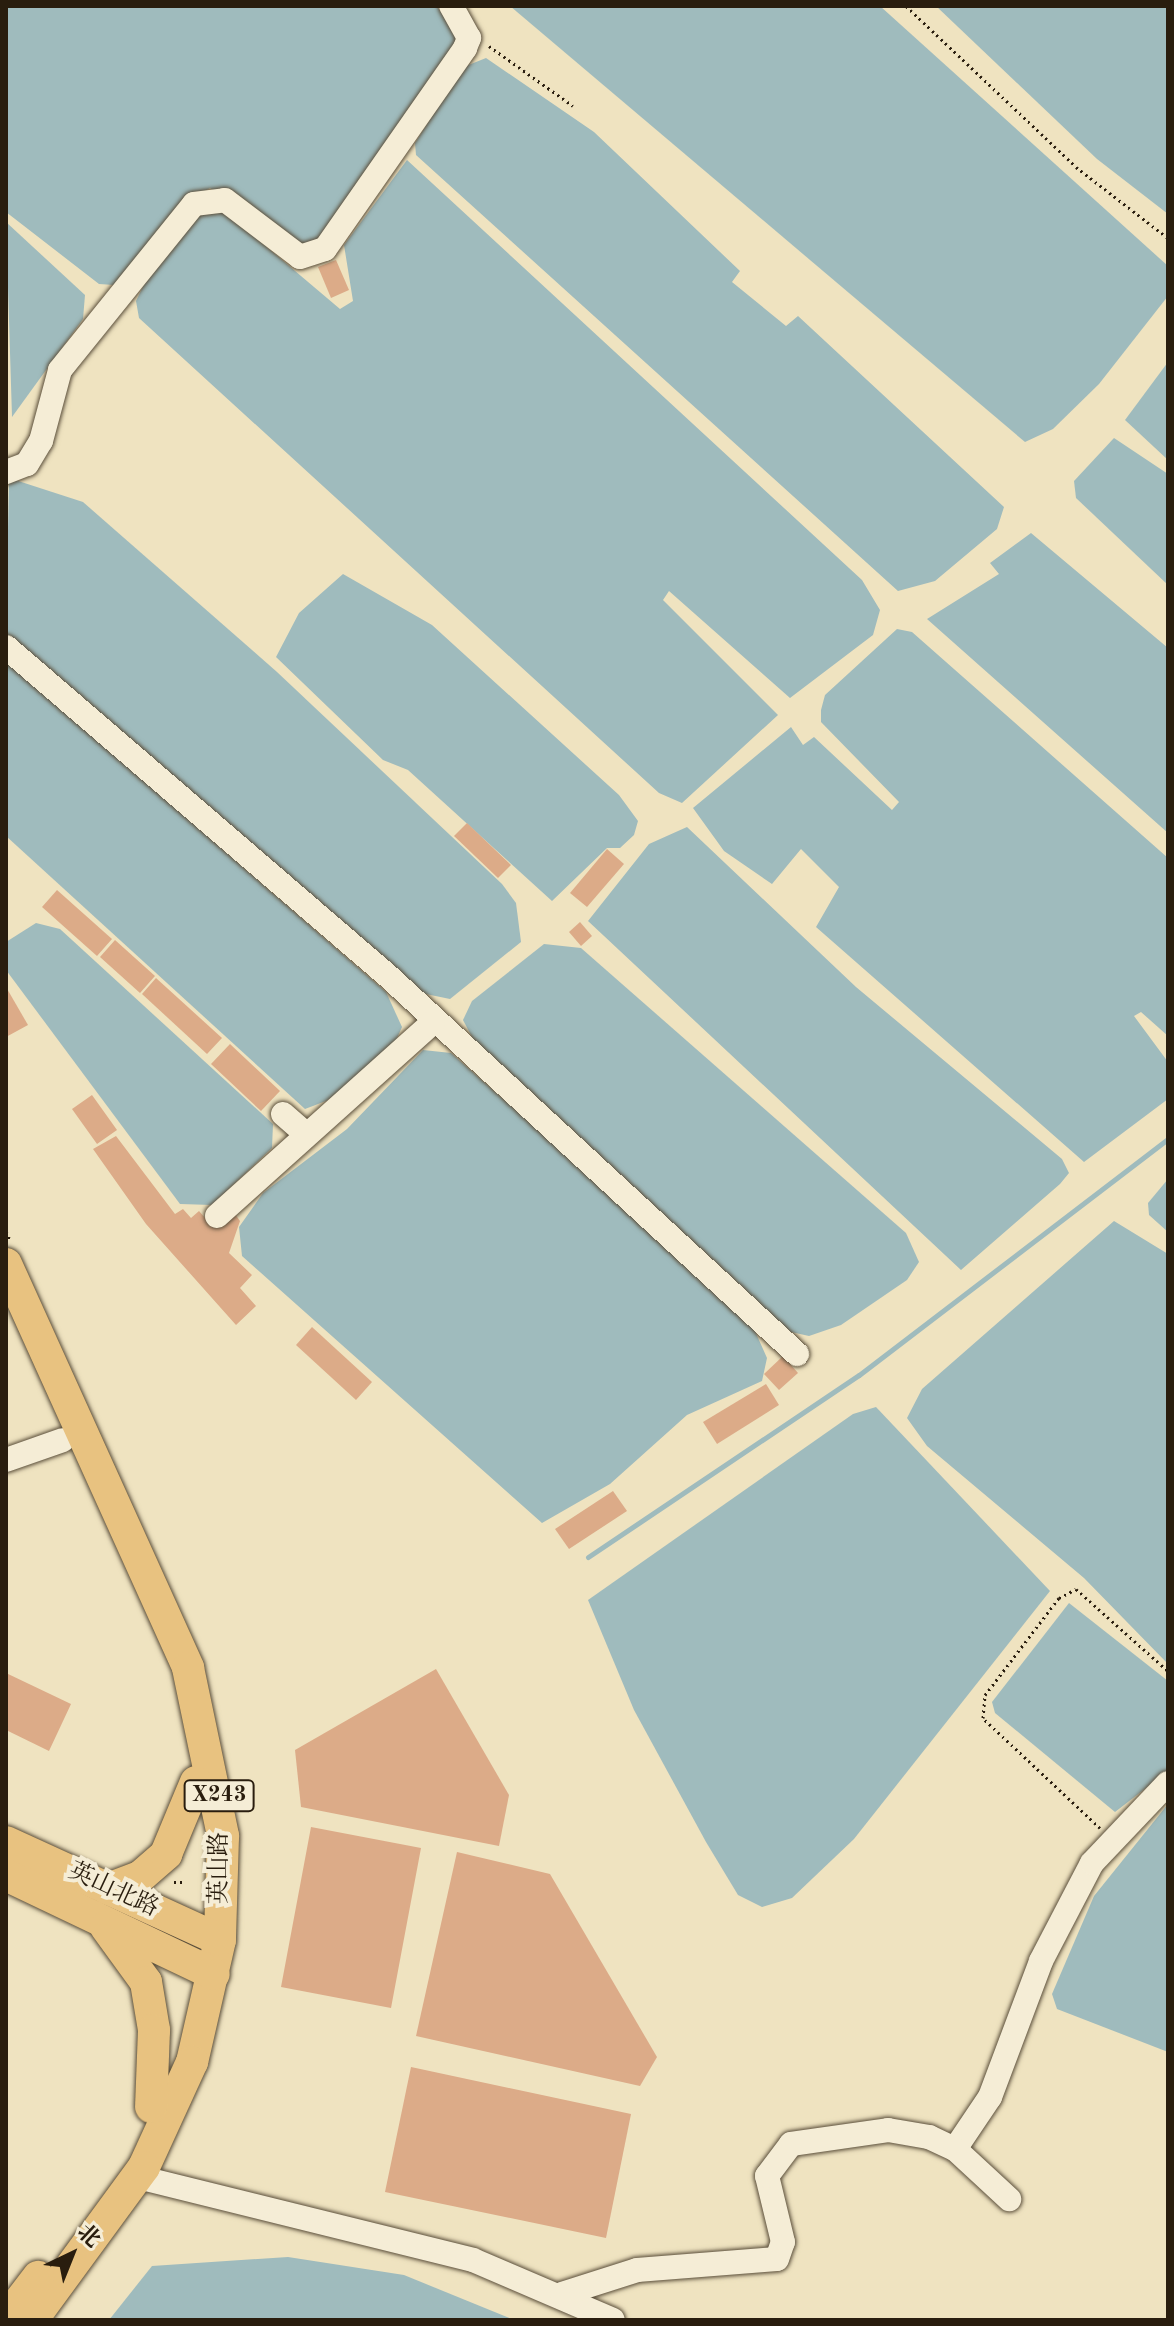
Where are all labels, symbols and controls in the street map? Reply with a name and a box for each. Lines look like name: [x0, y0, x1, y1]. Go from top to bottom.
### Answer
road number: X243: [183, 1778, 255, 1814]
street label: 英山路: [207, 1832, 235, 1904]
street label: 英山北路: [63, 1858, 163, 1924]
north arrow: [32, 2214, 112, 2294]
text: 北: [73, 2221, 104, 2252]

